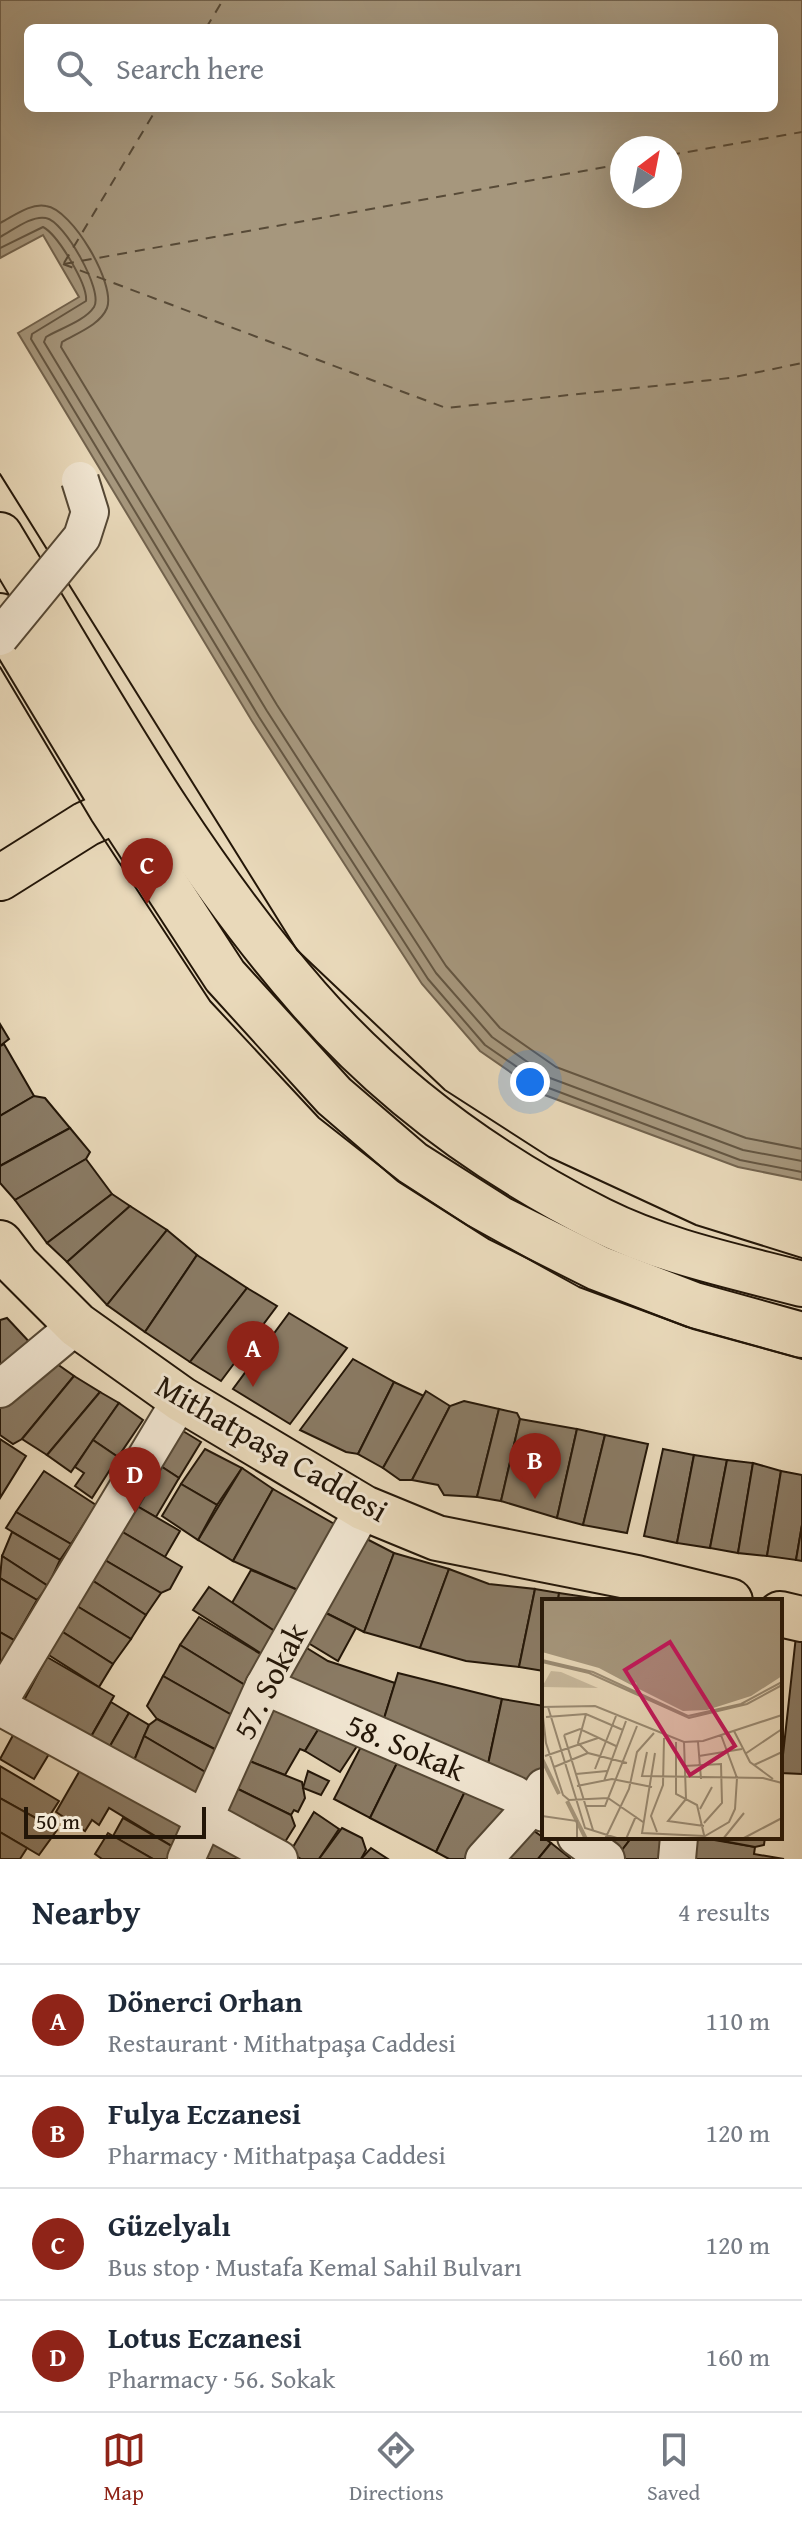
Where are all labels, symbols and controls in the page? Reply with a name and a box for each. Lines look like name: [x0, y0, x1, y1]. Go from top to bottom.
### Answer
search box: [24, 24, 778, 112]
icon: search: [52, 46, 96, 90]
text: Search here: [116, 46, 264, 90]
north arrow: [610, 136, 682, 208]
pin: C: [121, 838, 173, 904]
your location: [510, 1062, 550, 1102]
pin: A: [227, 1321, 279, 1387]
street label: Mithatpaşa Caddesi: [147, 1362, 397, 1533]
pin: B: [509, 1433, 561, 1499]
pin: D: [109, 1447, 161, 1513]
inset map: [542, 1599, 782, 1839]
street label: 57. Sokak: [220, 1614, 319, 1747]
street label: 58. Sokak: [339, 1700, 474, 1793]
scale bar: [24, 1803, 206, 1839]
text: 50 m: [36, 1805, 80, 1837]
text: Nearby: [32, 1887, 141, 1936]
text: 4 results: [678, 1892, 770, 1931]
text: Dönerci Orhan: [108, 1979, 303, 2023]
text: A: [50, 2001, 66, 2040]
text: 110 m: [705, 2001, 770, 2040]
text: Restaurant · Mithatpaşa Caddesi: [108, 2023, 456, 2062]
text: Fulya Eczanesi: [108, 2091, 301, 2135]
text: B: [50, 2113, 66, 2152]
text: 120 m: [705, 2113, 770, 2152]
text: Pharmacy · Mithatpaşa Caddesi: [108, 2135, 446, 2174]
text: Güzelyalı: [108, 2203, 231, 2247]
text: C: [51, 2225, 65, 2264]
text: 120 m: [705, 2225, 770, 2264]
text: Bus stop · Mustafa Kemal Sahil Bulvarı: [108, 2247, 522, 2286]
text: Lotus Eczanesi: [108, 2315, 302, 2359]
text: D: [50, 2337, 66, 2376]
text: 160 m: [705, 2337, 770, 2376]
text: Pharmacy · 56. Sokak: [108, 2359, 335, 2398]
tab: Map: [102, 2428, 146, 2508]
tab: Directions: [349, 2428, 444, 2508]
tab: Saved: [647, 2428, 700, 2508]

